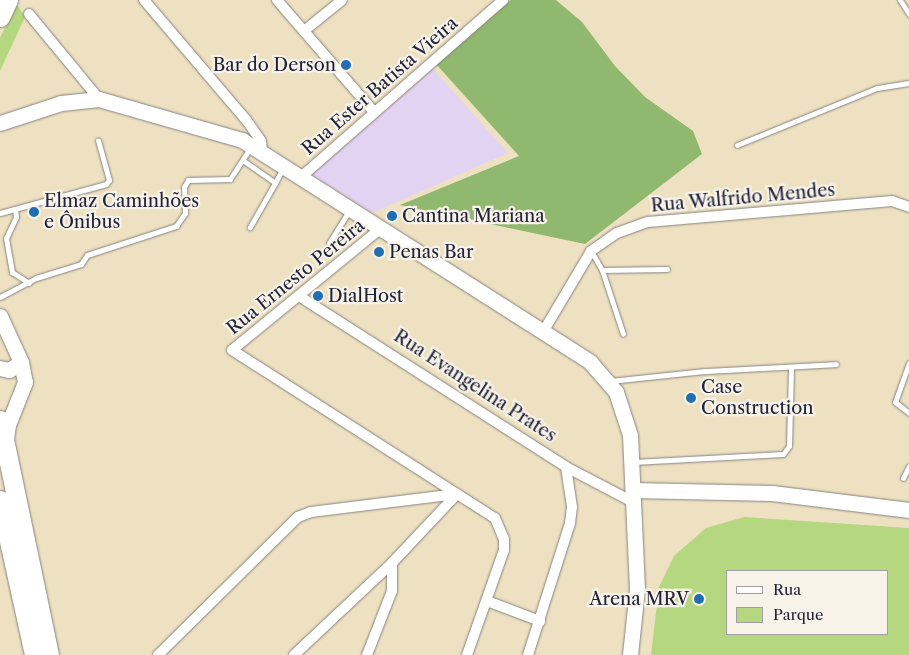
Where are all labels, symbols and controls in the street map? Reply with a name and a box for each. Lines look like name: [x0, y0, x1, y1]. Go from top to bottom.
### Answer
street label: Rua Ester Batista Vieira: [297, 12, 463, 160]
place label: Bar do Derson: [212, 54, 336, 76]
marker: Bar do Derson: [340, 59, 352, 71]
street label: Rua Walfrido Mendes: [650, 179, 836, 217]
place label: Elmaz Caminhões e Ônibus: [44, 191, 199, 233]
place label: Cantina Mariana: [402, 205, 545, 227]
marker: Elmaz Caminhões e Ônibus: [28, 206, 40, 218]
marker: Cantina Mariana: [386, 210, 398, 222]
street label: Rua Ernesto Pereira: [223, 215, 369, 339]
place label: Penas Bar: [389, 241, 474, 263]
marker: Penas Bar: [373, 246, 385, 258]
place label: DialHost: [328, 285, 403, 307]
marker: DialHost: [312, 290, 324, 302]
street label: Rua Evangelina Prates: [389, 325, 561, 447]
place label: Case Construction: [701, 377, 814, 419]
marker: Case Construction: [685, 392, 697, 404]
legend: [726, 570, 889, 635]
text: Rua: [773, 580, 801, 599]
place label: Arena MRV: [589, 588, 689, 610]
marker: Arena MRV: [693, 593, 705, 605]
text: Parque: [773, 605, 823, 624]

